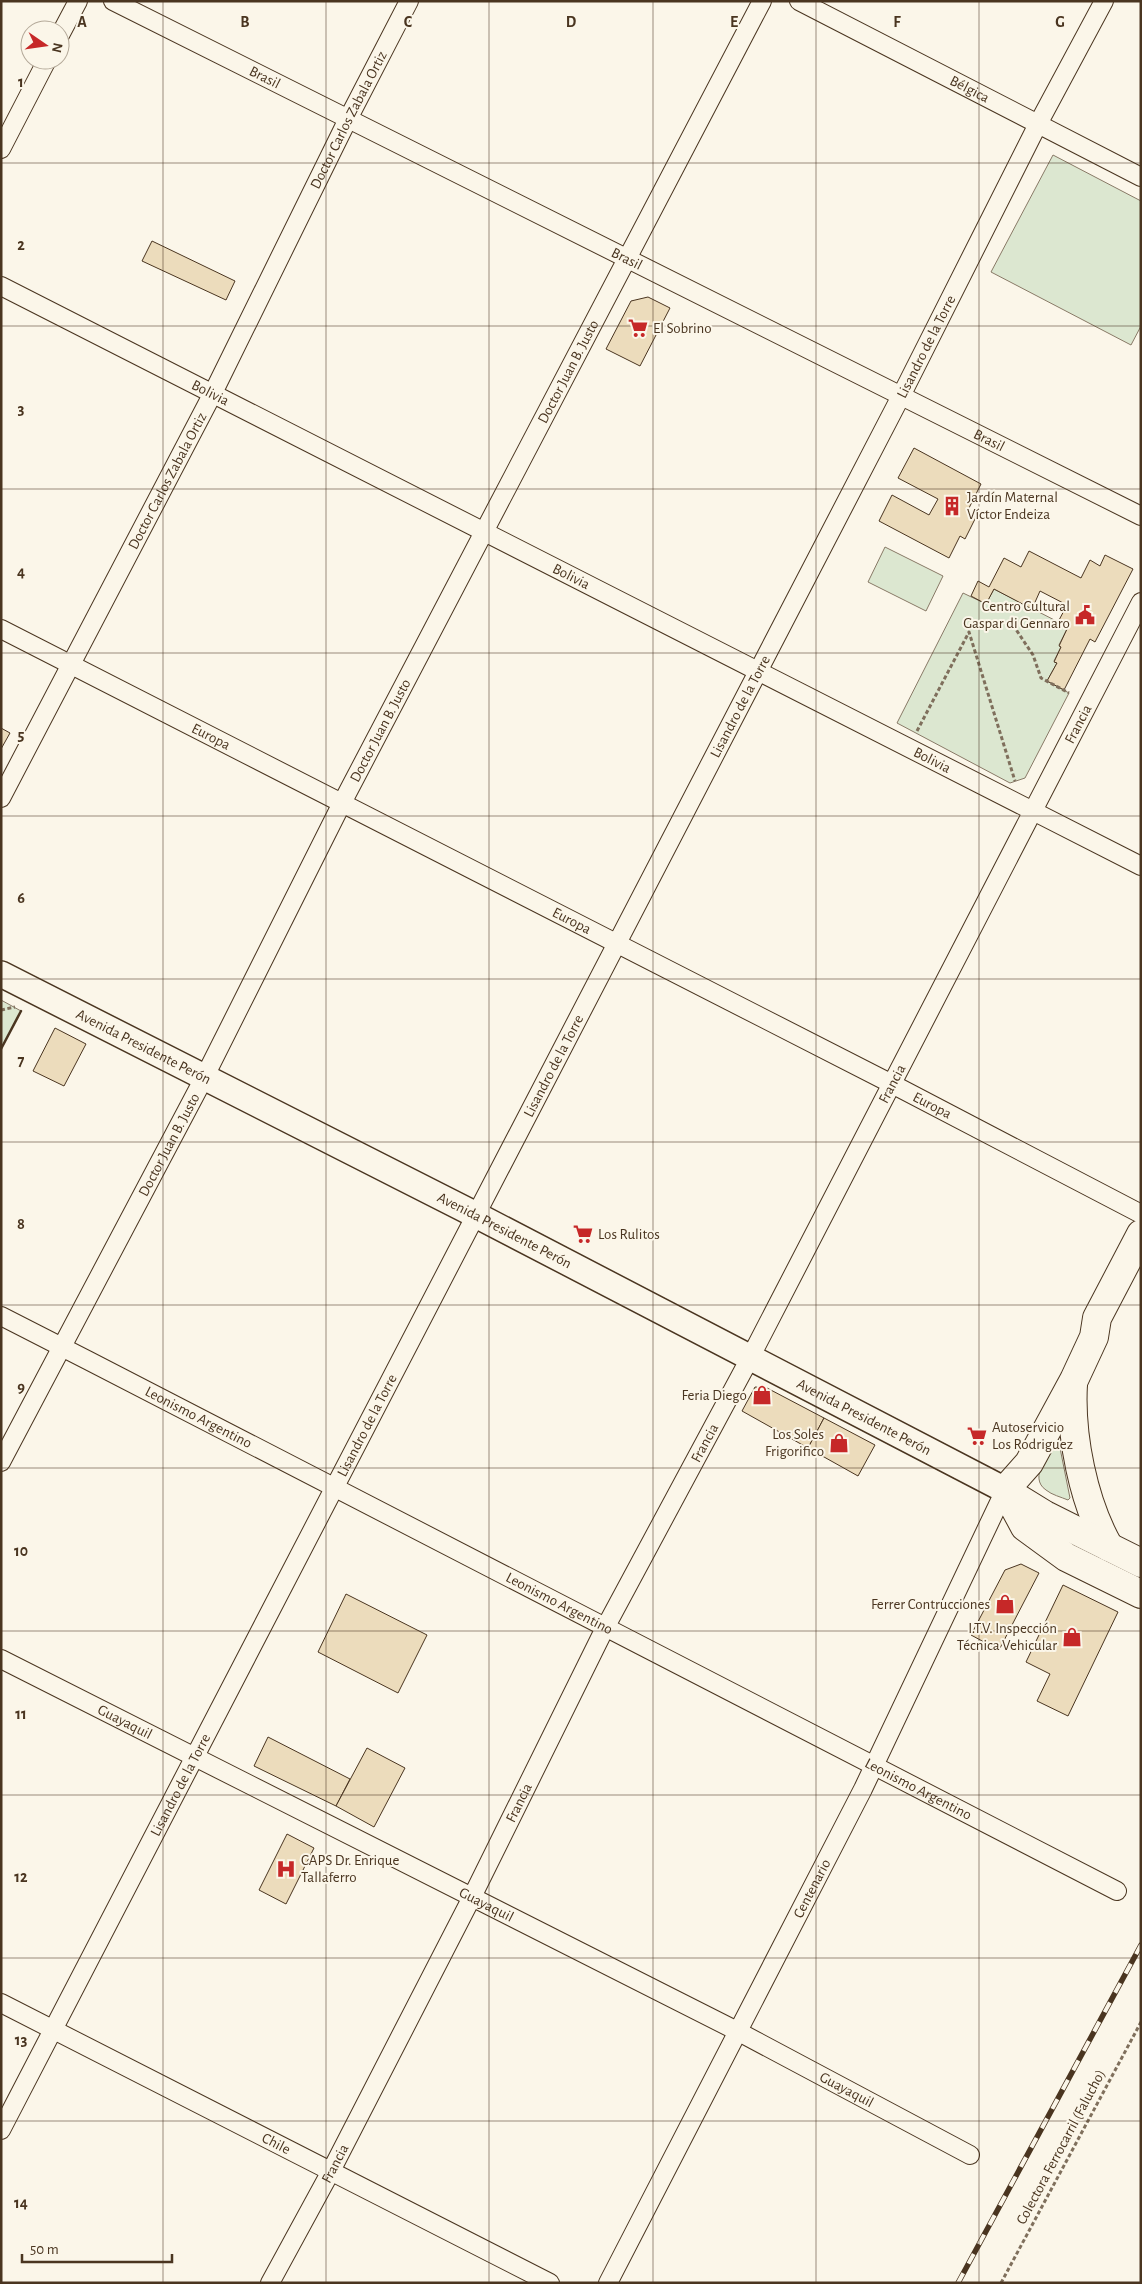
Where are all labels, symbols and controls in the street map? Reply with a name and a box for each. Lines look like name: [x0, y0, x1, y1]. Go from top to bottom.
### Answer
text: A: [77, 14, 87, 30]
text: B: [240, 14, 250, 30]
text: C: [404, 14, 413, 30]
text: D: [566, 14, 577, 30]
text: E: [730, 14, 738, 30]
text: F: [893, 14, 901, 30]
text: G: [1055, 14, 1065, 30]
north arrow: [20, 20, 70, 70]
text: N: [49, 41, 65, 54]
street label: Doctor Carlos Zabala Ortiz: [307, 48, 389, 191]
street label: Brasil: [247, 63, 283, 91]
street label: Bélgica: [948, 73, 992, 105]
text: 1: [18, 74, 24, 90]
text: 2: [17, 237, 25, 253]
street label: Brasil: [609, 245, 645, 273]
street label: Lisandro de la Torre: [894, 293, 958, 400]
supermarket icon: El Sobrino: [627, 317, 649, 339]
street label: Doctor Juan B. Justo: [535, 318, 601, 426]
place label: El Sobrino: [653, 321, 712, 336]
street label: Bolivia: [189, 377, 232, 408]
text: 3: [18, 401, 25, 417]
street label: Doctor Carlos Zabala Ortiz: [125, 410, 209, 552]
street label: Brasil: [971, 426, 1007, 454]
place label: Jardín Maternal Víctor Endeiza: [967, 490, 1058, 522]
building icon: Jardín Maternal Víctor Endeiza: [941, 495, 963, 517]
street label: Bolivia: [550, 561, 593, 592]
text: 4: [17, 564, 25, 580]
place label: Centro Cultural Gaspar di Gennaro: [963, 599, 1070, 631]
public building icon: Centro Cultural Gaspar di Gennaro: [1074, 604, 1096, 626]
street label: Lisandro de la Torre: [707, 653, 773, 760]
street label: Doctor Juan B. Justo: [347, 676, 413, 784]
street label: Francia: [1062, 702, 1094, 746]
street label: Europa: [189, 720, 233, 752]
text: 5: [18, 727, 25, 743]
street label: Bolivia: [911, 744, 953, 776]
text: 6: [17, 890, 25, 906]
street label: Europa: [550, 904, 594, 937]
street label: Avenida Presidente Perón: [74, 1006, 213, 1087]
street label: Lisandro de la Torre: [521, 1012, 586, 1119]
text: 7: [18, 1053, 25, 1069]
street label: Francia: [876, 1062, 908, 1106]
street label: Europa: [911, 1089, 954, 1121]
street label: Doctor Juan B. Justo: [135, 1091, 202, 1199]
street label: Avenida Presidente Perón: [435, 1189, 574, 1271]
text: 8: [17, 1216, 25, 1232]
supermarket icon: Los Rulitos: [572, 1223, 594, 1245]
place label: Los Rulitos: [598, 1227, 660, 1242]
street label: Lisandro de la Torre: [334, 1372, 400, 1479]
street label: Avenida Presidente Perón: [795, 1376, 934, 1458]
text: 9: [17, 1379, 25, 1395]
street label: Leonismo Argentino: [143, 1384, 255, 1451]
shop icon: Feria Diego: [751, 1384, 773, 1406]
place label: Feria Diego: [681, 1388, 747, 1403]
place label: Autoservicio Los Rodriguez: [992, 1420, 1073, 1452]
street label: Francia: [688, 1421, 721, 1465]
supermarket icon: Autoservicio Los Rodriguez: [966, 1425, 988, 1447]
place label: Los Soles Frigorifico: [765, 1427, 824, 1459]
shop icon: Los Soles Frigorifico: [828, 1432, 850, 1454]
text: 10: [14, 1543, 28, 1559]
street label: Leonismo Argentino: [504, 1569, 615, 1637]
shop icon: Ferrer Contrucciones: [994, 1593, 1016, 1615]
place label: Ferrer Contrucciones: [871, 1597, 990, 1612]
place label: I.T.V. Inspección Técnica Vehicular: [957, 1621, 1057, 1653]
shop icon: I.T.V. Inspección Técnica Vehicular: [1061, 1626, 1083, 1648]
street label: Guayaquil: [95, 1702, 155, 1742]
text: 11: [15, 1706, 27, 1722]
street label: Lisandro de la Torre: [148, 1731, 213, 1838]
street label: Leonismo Argentino: [863, 1755, 974, 1822]
street label: Francia: [503, 1781, 535, 1825]
place label: CAPS Dr. Enrique Tallaferro: [301, 1853, 399, 1885]
street label: Centenario: [790, 1857, 833, 1920]
hospital icon: CAPS Dr. Enrique Tallaferro: [275, 1858, 297, 1880]
text: 12: [14, 1869, 28, 1885]
street label: Guayaquil: [457, 1884, 516, 1924]
text: 13: [15, 2032, 27, 2048]
street label: Colectora Ferrocarril (Falucho): [1014, 2067, 1108, 2227]
street label: Guayaquil: [817, 2069, 876, 2110]
street label: Chile: [260, 2130, 293, 2157]
street label: Francia: [319, 2142, 351, 2185]
text: 14: [14, 2195, 28, 2211]
scale bar: [22, 2232, 172, 2264]
text: 50 m: [30, 2242, 59, 2257]

